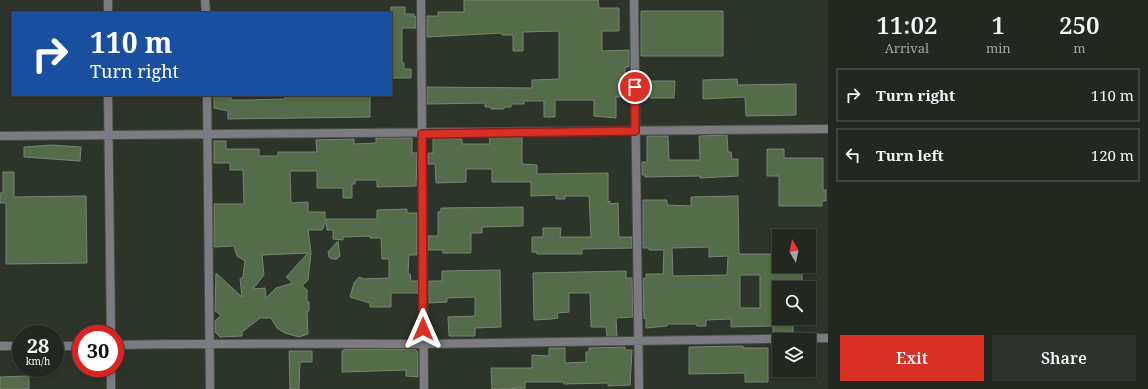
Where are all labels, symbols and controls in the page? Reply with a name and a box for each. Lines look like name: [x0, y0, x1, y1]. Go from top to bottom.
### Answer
text: 11:02: [876, 8, 938, 41]
text: 1: [992, 8, 1005, 41]
text: 250: [1059, 8, 1100, 41]
text: 110 m: [90, 23, 172, 61]
icon: right: [24, 28, 76, 80]
text: Arrival: [885, 39, 929, 57]
text: min: [986, 39, 1011, 57]
text: m: [1073, 39, 1085, 57]
text: Turn right: [90, 59, 179, 83]
pin: [618, 70, 652, 104]
icon: arrive: [624, 76, 646, 98]
icon: right: [842, 84, 864, 106]
text: Turn right: [876, 85, 955, 105]
text: 110 m: [1091, 85, 1134, 105]
icon: left: [842, 144, 864, 166]
text: Turn left: [876, 145, 944, 165]
text: 120 m: [1091, 145, 1134, 165]
north arrow: [772, 229, 816, 273]
map controls: [772, 229, 816, 377]
button: search: [772, 281, 816, 325]
position arrow: [402, 308, 444, 350]
speed limit sign: 30: [72, 325, 124, 377]
text: 28: [27, 332, 49, 359]
button: layers: [772, 333, 816, 377]
button: Exit: [840, 335, 984, 381]
button: Share: [992, 335, 1136, 381]
text: km/h: [26, 354, 50, 368]

